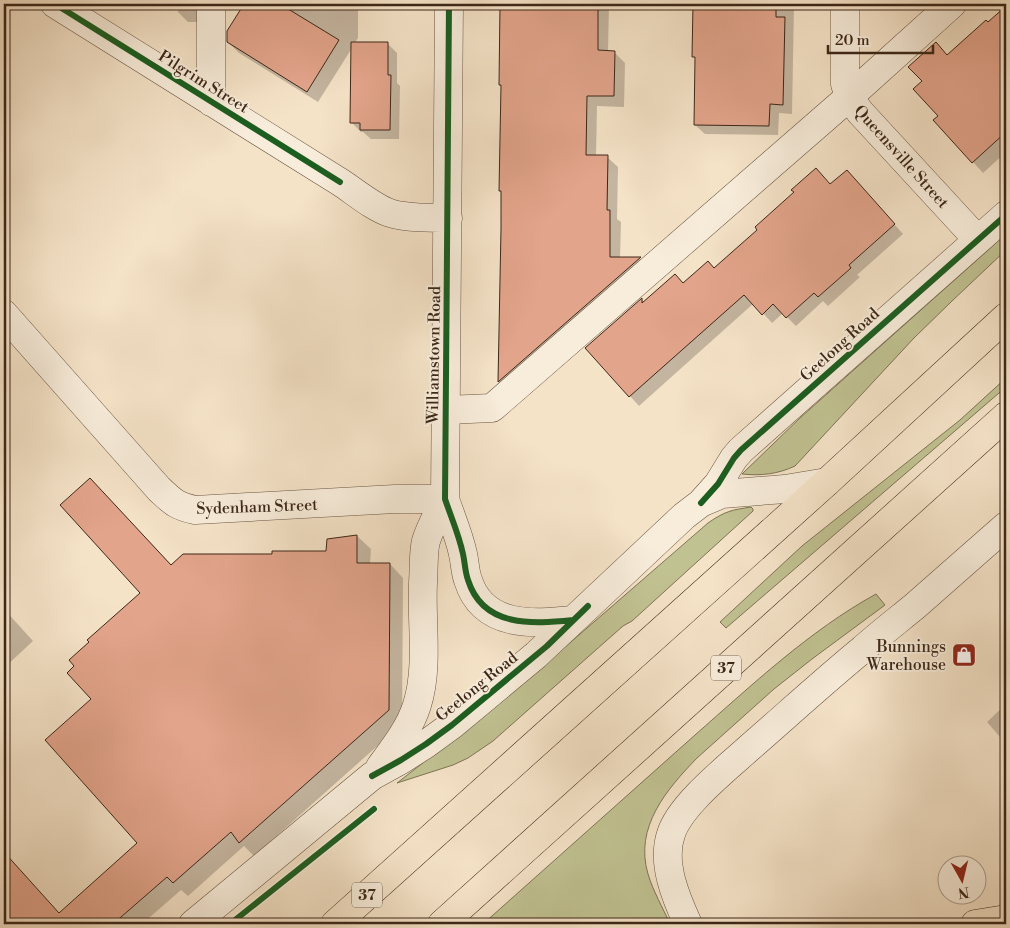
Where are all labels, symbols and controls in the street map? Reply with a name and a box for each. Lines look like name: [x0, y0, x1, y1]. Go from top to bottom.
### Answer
scale bar: [828, 22, 932, 54]
text: 20 m: [835, 31, 870, 50]
street label: Pilgrim Street: [155, 46, 253, 118]
street label: Queensville Street: [850, 101, 953, 213]
street label: Williamstown Road: [423, 286, 445, 425]
street label: Geelong Road: [796, 304, 883, 386]
street label: Sydenham Street: [196, 495, 318, 519]
place label: Bunnings Warehouse: [866, 637, 946, 675]
shop icon: Bunnings Warehouse: [951, 642, 977, 668]
street label: Geelong Road: [432, 648, 522, 726]
road number: 37: [711, 656, 741, 680]
north arrow: [938, 856, 988, 906]
road number: 37: [352, 882, 382, 908]
text: N: [957, 882, 970, 902]

